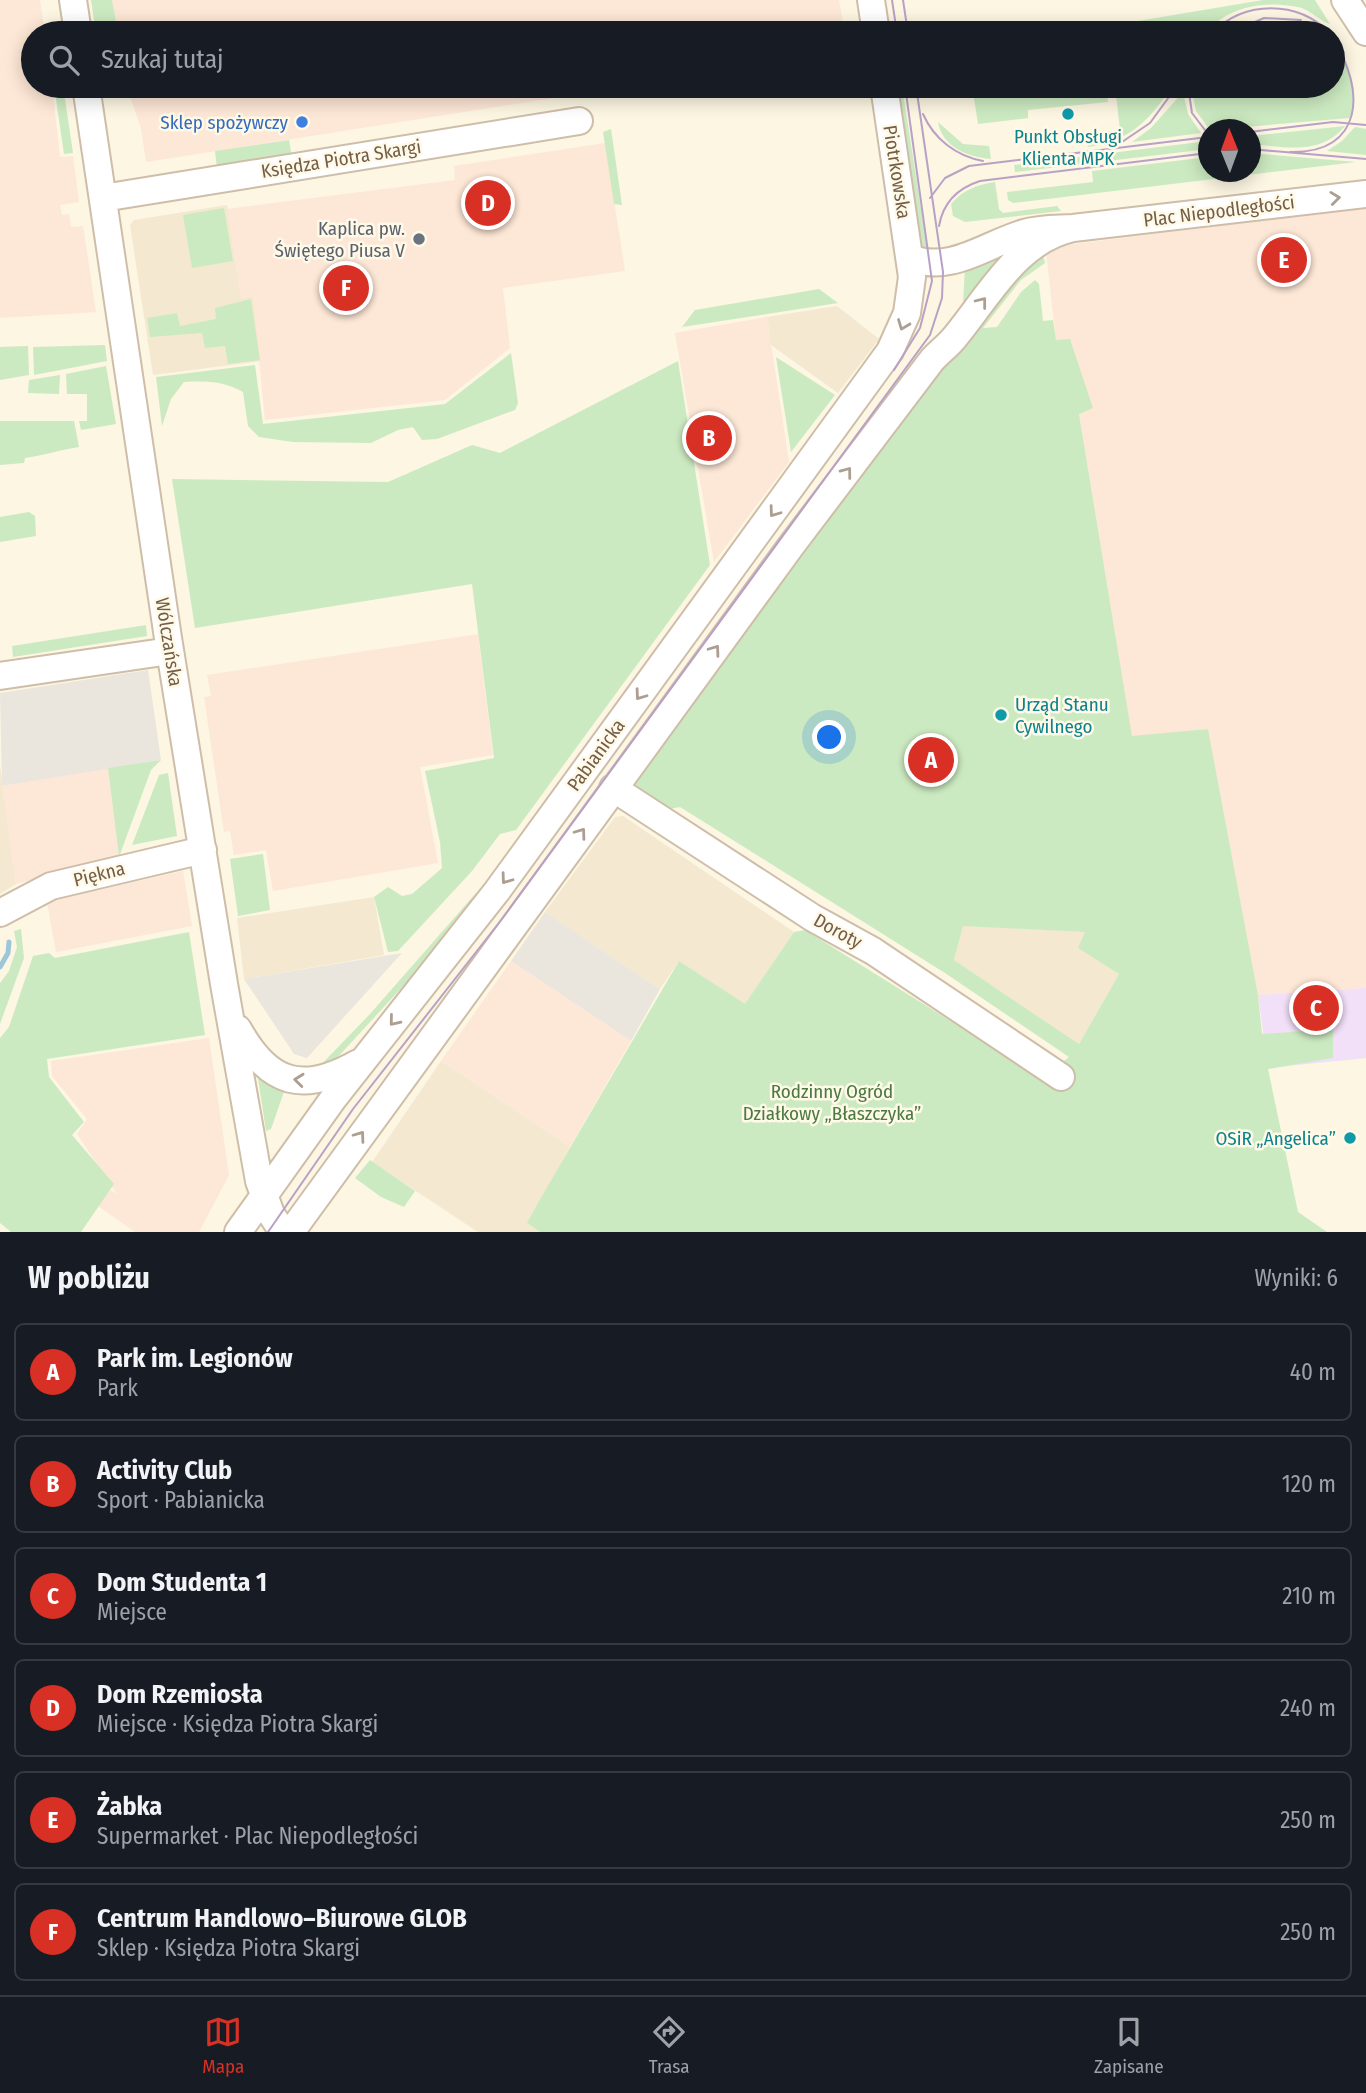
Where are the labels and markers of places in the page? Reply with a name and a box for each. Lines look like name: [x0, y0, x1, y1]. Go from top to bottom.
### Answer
marker: Punkt Obsługi Klienta MPK: [1060, 106, 1076, 122]
place label: Sklep spożywczy: [160, 111, 289, 134]
marker: Sklep spożywczy: [294, 114, 310, 130]
place label: Punkt Obsługi Klienta MPK: [1014, 125, 1122, 170]
pin: D: [465, 177, 511, 229]
place label: Kaplica pw. Świętego Piusa V: [274, 217, 405, 262]
marker: Kaplica pw. Świętego Piusa V: [411, 231, 427, 247]
pin: E: [1261, 234, 1307, 286]
pin: F: [323, 262, 369, 314]
pin: B: [686, 412, 732, 464]
place label: Urząd Stanu Cywilnego: [1015, 693, 1109, 738]
marker: Urząd Stanu Cywilnego: [993, 707, 1009, 723]
pin: A: [908, 734, 954, 786]
pin: C: [1293, 982, 1339, 1034]
place label: OSiR „Angelica”: [1215, 1127, 1336, 1150]
marker: OSiR „Angelica”: [1342, 1130, 1358, 1146]

